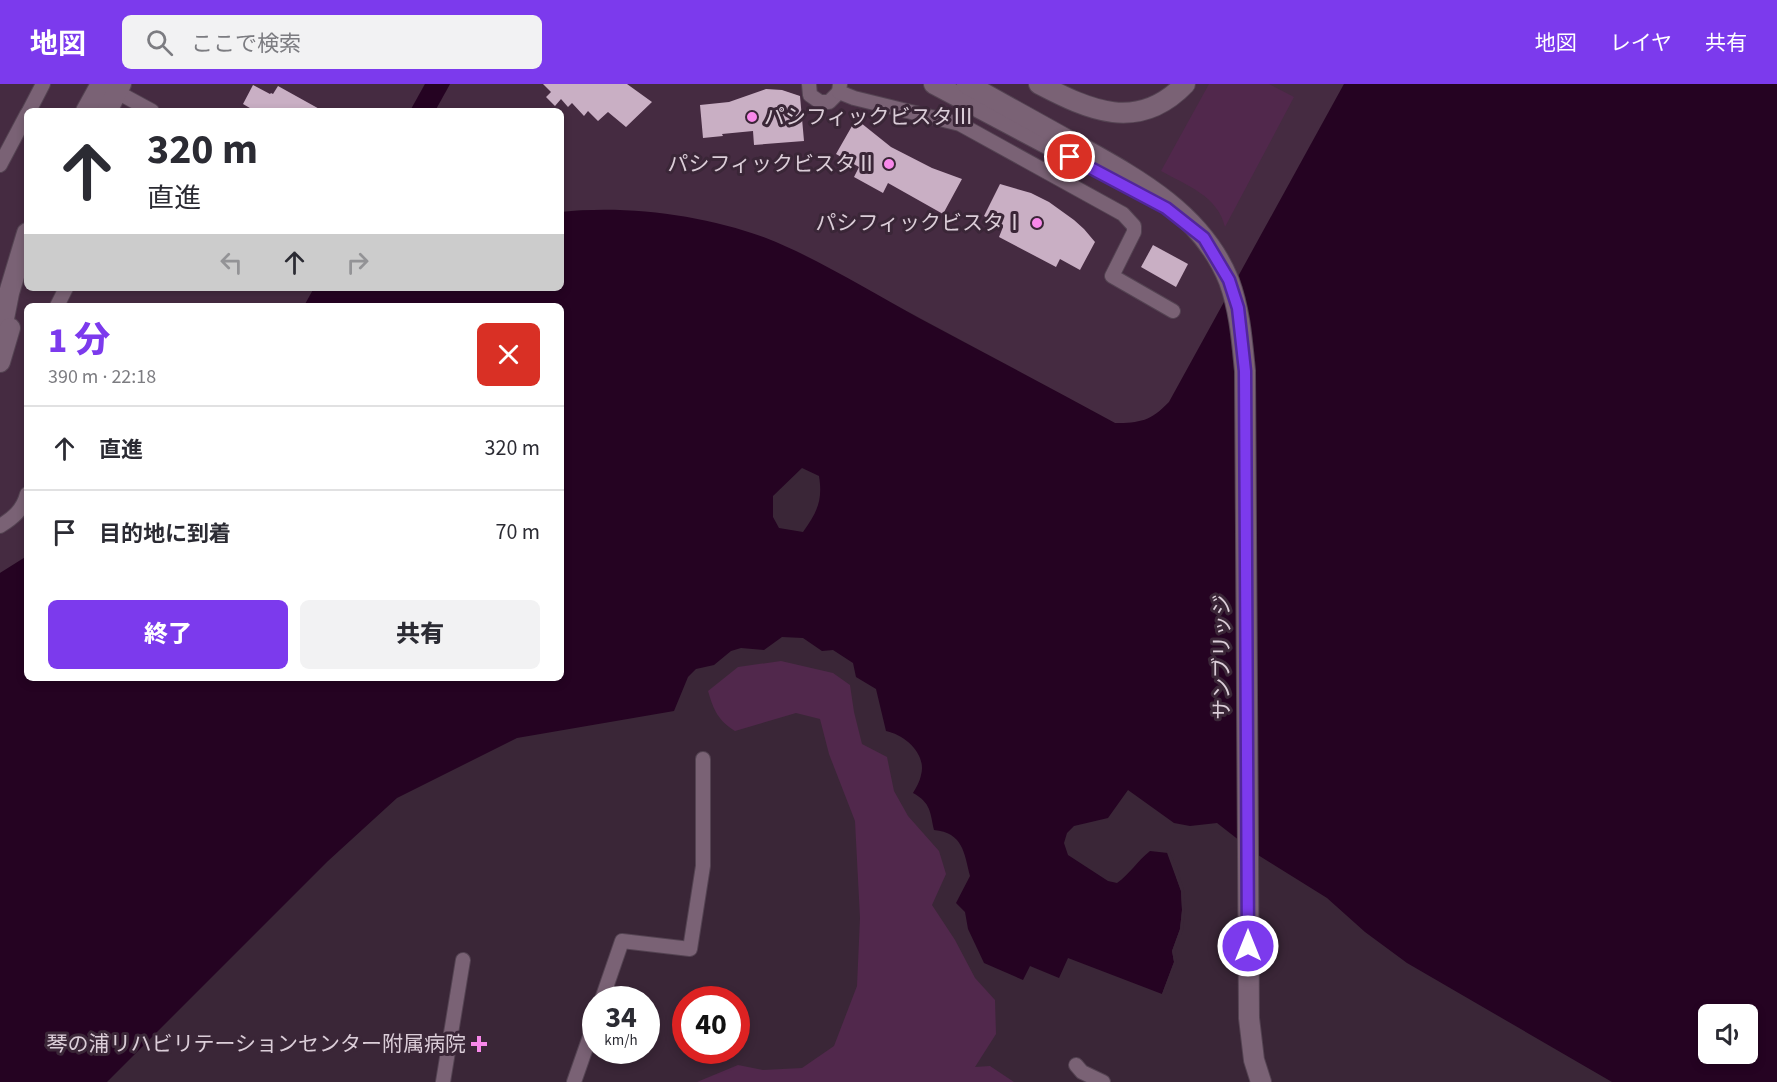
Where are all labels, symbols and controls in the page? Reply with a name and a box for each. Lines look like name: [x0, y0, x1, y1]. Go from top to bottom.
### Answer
search box: [122, 15, 542, 69]
text: 地図: [30, 24, 86, 64]
icon: search: [143, 26, 176, 59]
text: ここで検索: [191, 28, 301, 60]
text: 地図: [1535, 28, 1577, 58]
text: レイヤ: [1610, 28, 1672, 58]
text: 共有: [1705, 28, 1747, 58]
place label: パシフィックビスタⅢ: [764, 102, 974, 132]
marker: パシフィックビスタⅢ: [745, 110, 759, 124]
text: 320 m: [147, 120, 258, 180]
pin: [1044, 131, 1095, 182]
icon: ahead: [48, 132, 126, 210]
icon: arrive: [1053, 140, 1086, 173]
place label: パシフィックビスタⅡ: [667, 149, 877, 179]
marker: パシフィックビスタⅡ: [882, 157, 896, 171]
text: 直進: [147, 179, 201, 218]
place label: パシフィックビスタⅠ: [815, 208, 1025, 238]
marker: パシフィックビスタⅠ: [1030, 216, 1044, 230]
icon: left: [215, 246, 248, 279]
icon: ahead: [278, 246, 311, 279]
icon: right: [341, 246, 374, 279]
text: 1 分: [48, 315, 110, 366]
button: close: [477, 323, 540, 386]
text: 390 m · 22:18: [48, 363, 156, 391]
icon: ahead: [48, 432, 81, 465]
text: 320 m: [485, 432, 540, 464]
text: 直進: [99, 434, 143, 466]
icon: arrive: [48, 516, 81, 549]
text: 70 m: [495, 516, 540, 548]
text: 目的地に到着: [99, 518, 231, 550]
street label: サンブリッジ: [1207, 594, 1237, 720]
button: 終了: [48, 600, 288, 669]
button: 共有: [300, 600, 540, 669]
position arrow: [1216, 914, 1280, 978]
speed limit sign: 40: [672, 986, 750, 1064]
text: 34: [605, 996, 637, 1039]
map controls: [1698, 1004, 1758, 1064]
button: sound: [1698, 1004, 1758, 1064]
place label: 琴の浦リハビリテーションセンター附属病院: [46, 1029, 466, 1059]
text: km/h: [604, 1030, 638, 1051]
marker: 琴の浦リハビリテーションセンター附属病院: [470, 1035, 488, 1053]

